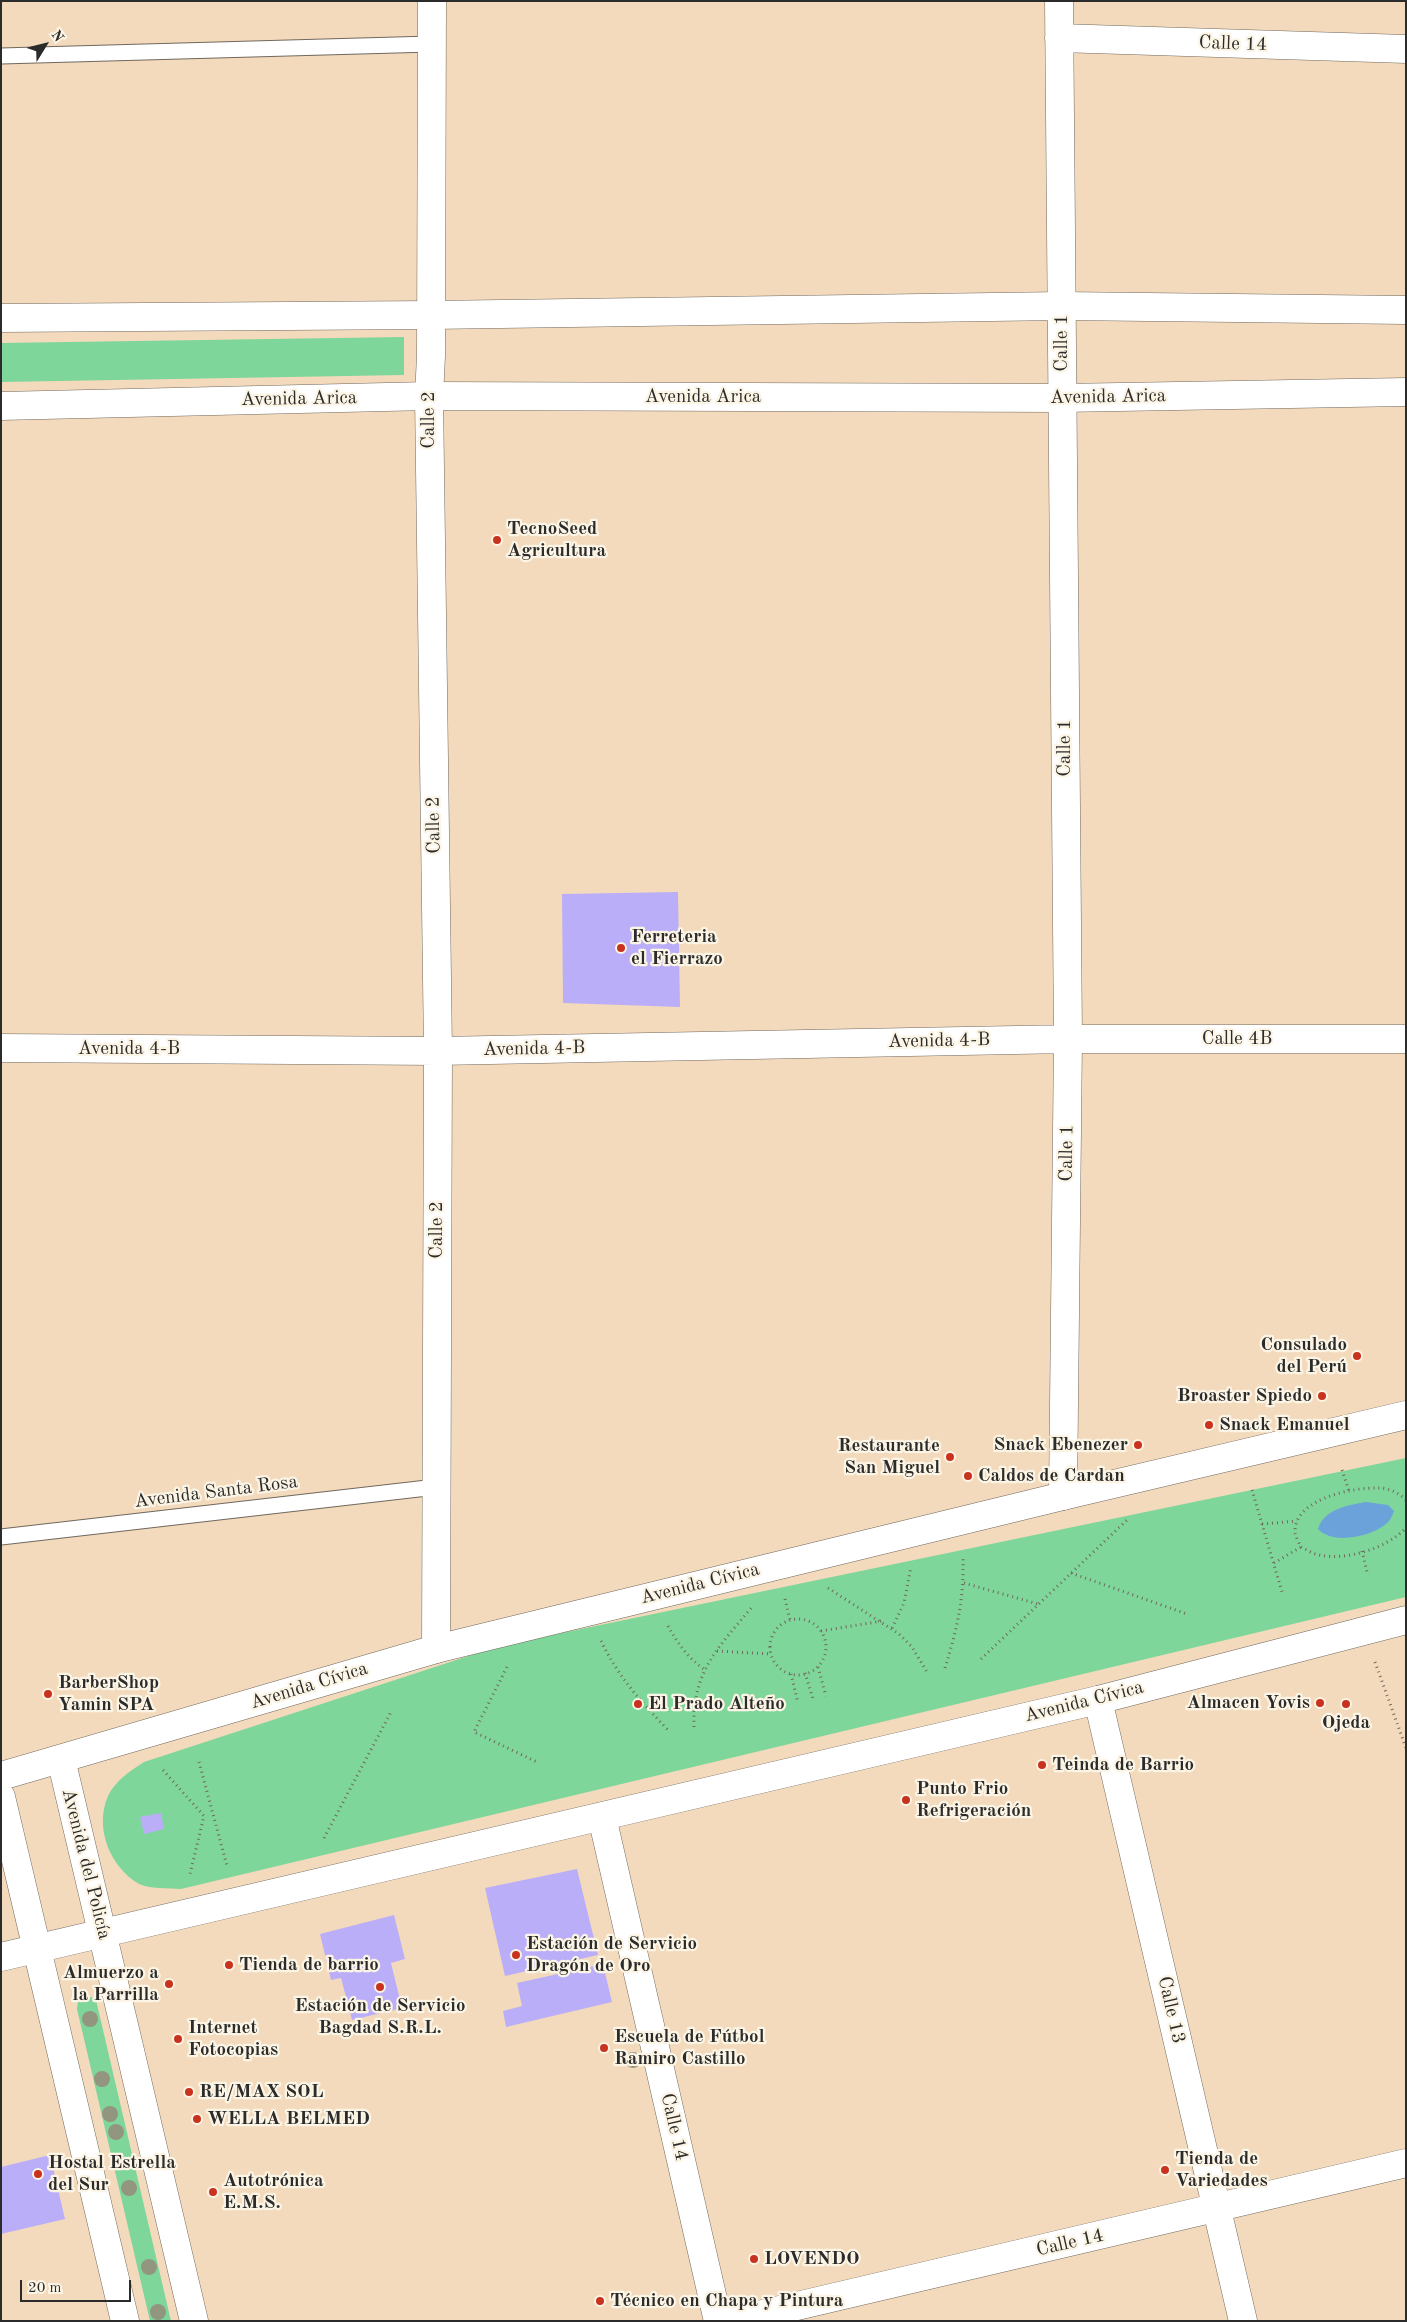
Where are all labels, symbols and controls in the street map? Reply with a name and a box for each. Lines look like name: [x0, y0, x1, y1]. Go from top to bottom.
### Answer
north arrow: [20, 20, 70, 70]
text: N: [48, 28, 66, 45]
street label: Calle 14: [1198, 31, 1268, 57]
street label: Calle 1: [1051, 314, 1073, 372]
street label: Avenida Arica: [1050, 385, 1166, 409]
street label: Avenida Arica: [645, 386, 761, 408]
street label: Avenida Arica: [241, 387, 357, 411]
street label: Calle 2: [418, 391, 440, 449]
place label: TecnoSeed Agricultura: [507, 518, 606, 562]
marker: TecnoSeed Agricultura: [491, 534, 503, 546]
street label: Calle 1: [1054, 719, 1076, 777]
street label: Calle 2: [422, 796, 446, 854]
place label: Ferreteria el Fierrazo: [631, 926, 723, 970]
marker: Ferreteria el Fierrazo: [615, 942, 627, 954]
street label: Calle 4B: [1202, 1028, 1272, 1050]
street label: Avenida 4-B: [888, 1029, 990, 1053]
street label: Avenida 4-B: [483, 1037, 585, 1061]
street label: Avenida 4-B: [78, 1038, 180, 1060]
street label: Calle 1: [1055, 1124, 1079, 1182]
street label: Calle 2: [426, 1201, 448, 1259]
place label: Consulado del Perú: [1260, 1334, 1347, 1378]
marker: Consulado del Perú: [1351, 1350, 1363, 1362]
place label: Broaster Spiedo: [1177, 1385, 1312, 1407]
marker: Broaster Spiedo: [1316, 1390, 1328, 1402]
place label: Snack Emanuel: [1219, 1414, 1350, 1436]
marker: Snack Emanuel: [1203, 1419, 1215, 1431]
place label: Snack Ebenezer: [994, 1434, 1128, 1456]
place label: Restaurante San Miguel: [838, 1435, 940, 1479]
marker: Snack Ebenezer: [1132, 1439, 1144, 1451]
marker: Restaurante San Miguel: [944, 1451, 956, 1463]
place label: Caldos de Cardan: [978, 1465, 1125, 1487]
marker: Caldos de Cardan: [962, 1470, 974, 1482]
street label: Avenida Santa Rosa: [133, 1471, 299, 1513]
street label: Avenida Cívica: [638, 1558, 762, 1610]
street label: Avenida Cívica: [247, 1657, 371, 1715]
place label: BarberShop Yamin SPA: [58, 1672, 159, 1716]
street label: Avenida Cívica: [1022, 1676, 1146, 1728]
marker: BarberShop Yamin SPA: [42, 1688, 54, 1700]
place label: Almacen Yovis: [1186, 1692, 1310, 1714]
place label: El Prado Alteño: [648, 1693, 785, 1715]
marker: Almacen Yovis: [1314, 1697, 1326, 1709]
marker: El Prado Alteño: [632, 1698, 644, 1710]
marker: Ojeda: [1340, 1698, 1352, 1710]
place label: Ojeda: [1322, 1712, 1370, 1734]
place label: Teinda de Barrio: [1052, 1754, 1194, 1776]
marker: Teinda de Barrio: [1036, 1759, 1048, 1771]
place label: Punto Frio Refrigeración: [916, 1778, 1031, 1822]
street label: Avenida del Policía: [56, 1786, 116, 1942]
marker: Punto Frio Refrigeración: [900, 1794, 912, 1806]
place label: Estación de Servicio Dragón de Oro: [526, 1933, 697, 1977]
marker: Estación de Servicio Dragón de Oro: [510, 1949, 522, 1961]
place label: Tienda de barrio: [239, 1954, 379, 1976]
marker: Tienda de barrio: [223, 1959, 235, 1971]
place label: Almuerzo a la Parrilla: [63, 1962, 159, 2006]
street label: Calle 13: [1152, 1974, 1190, 2046]
marker: Almuerzo a la Parrilla: [163, 1978, 175, 1990]
marker: Estación de Servicio Bagdad S.R.L.: [374, 1981, 386, 1993]
place label: Estación de Servicio Bagdad S.R.L.: [294, 1995, 466, 2039]
place label: Internet Fotocopias: [188, 2017, 278, 2061]
place label: Escuela de Fútbol Ramiro Castillo: [614, 2026, 764, 2070]
marker: Internet Fotocopias: [172, 2033, 184, 2045]
marker: Escuela de Fútbol Ramiro Castillo: [598, 2042, 610, 2054]
place label: RE/MAX SOL: [199, 2081, 323, 2103]
marker: RE/MAX SOL: [183, 2086, 195, 2098]
street label: Calle 14: [655, 2091, 693, 2163]
place label: WELLA BELMED: [207, 2108, 370, 2130]
marker: WELLA BELMED: [191, 2113, 203, 2125]
place label: Tienda de Variedades: [1175, 2148, 1268, 2192]
place label: Hostal Estrella del Sur: [48, 2152, 176, 2196]
marker: Tienda de Variedades: [1159, 2164, 1171, 2176]
marker: Hostal Estrella del Sur: [32, 2168, 44, 2180]
place label: Autotrónica E.M.S.: [223, 2170, 324, 2214]
marker: Autotrónica E.M.S.: [207, 2186, 219, 2198]
street label: Calle 14: [1034, 2224, 1106, 2262]
place label: LOVENDO: [764, 2248, 859, 2270]
marker: LOVENDO: [748, 2253, 760, 2265]
scale bar: [22, 2270, 134, 2302]
text: 20 m: [28, 2281, 62, 2296]
place label: Técnico en Chapa y Pintura: [610, 2290, 843, 2312]
marker: Técnico en Chapa y Pintura: [594, 2295, 606, 2307]

